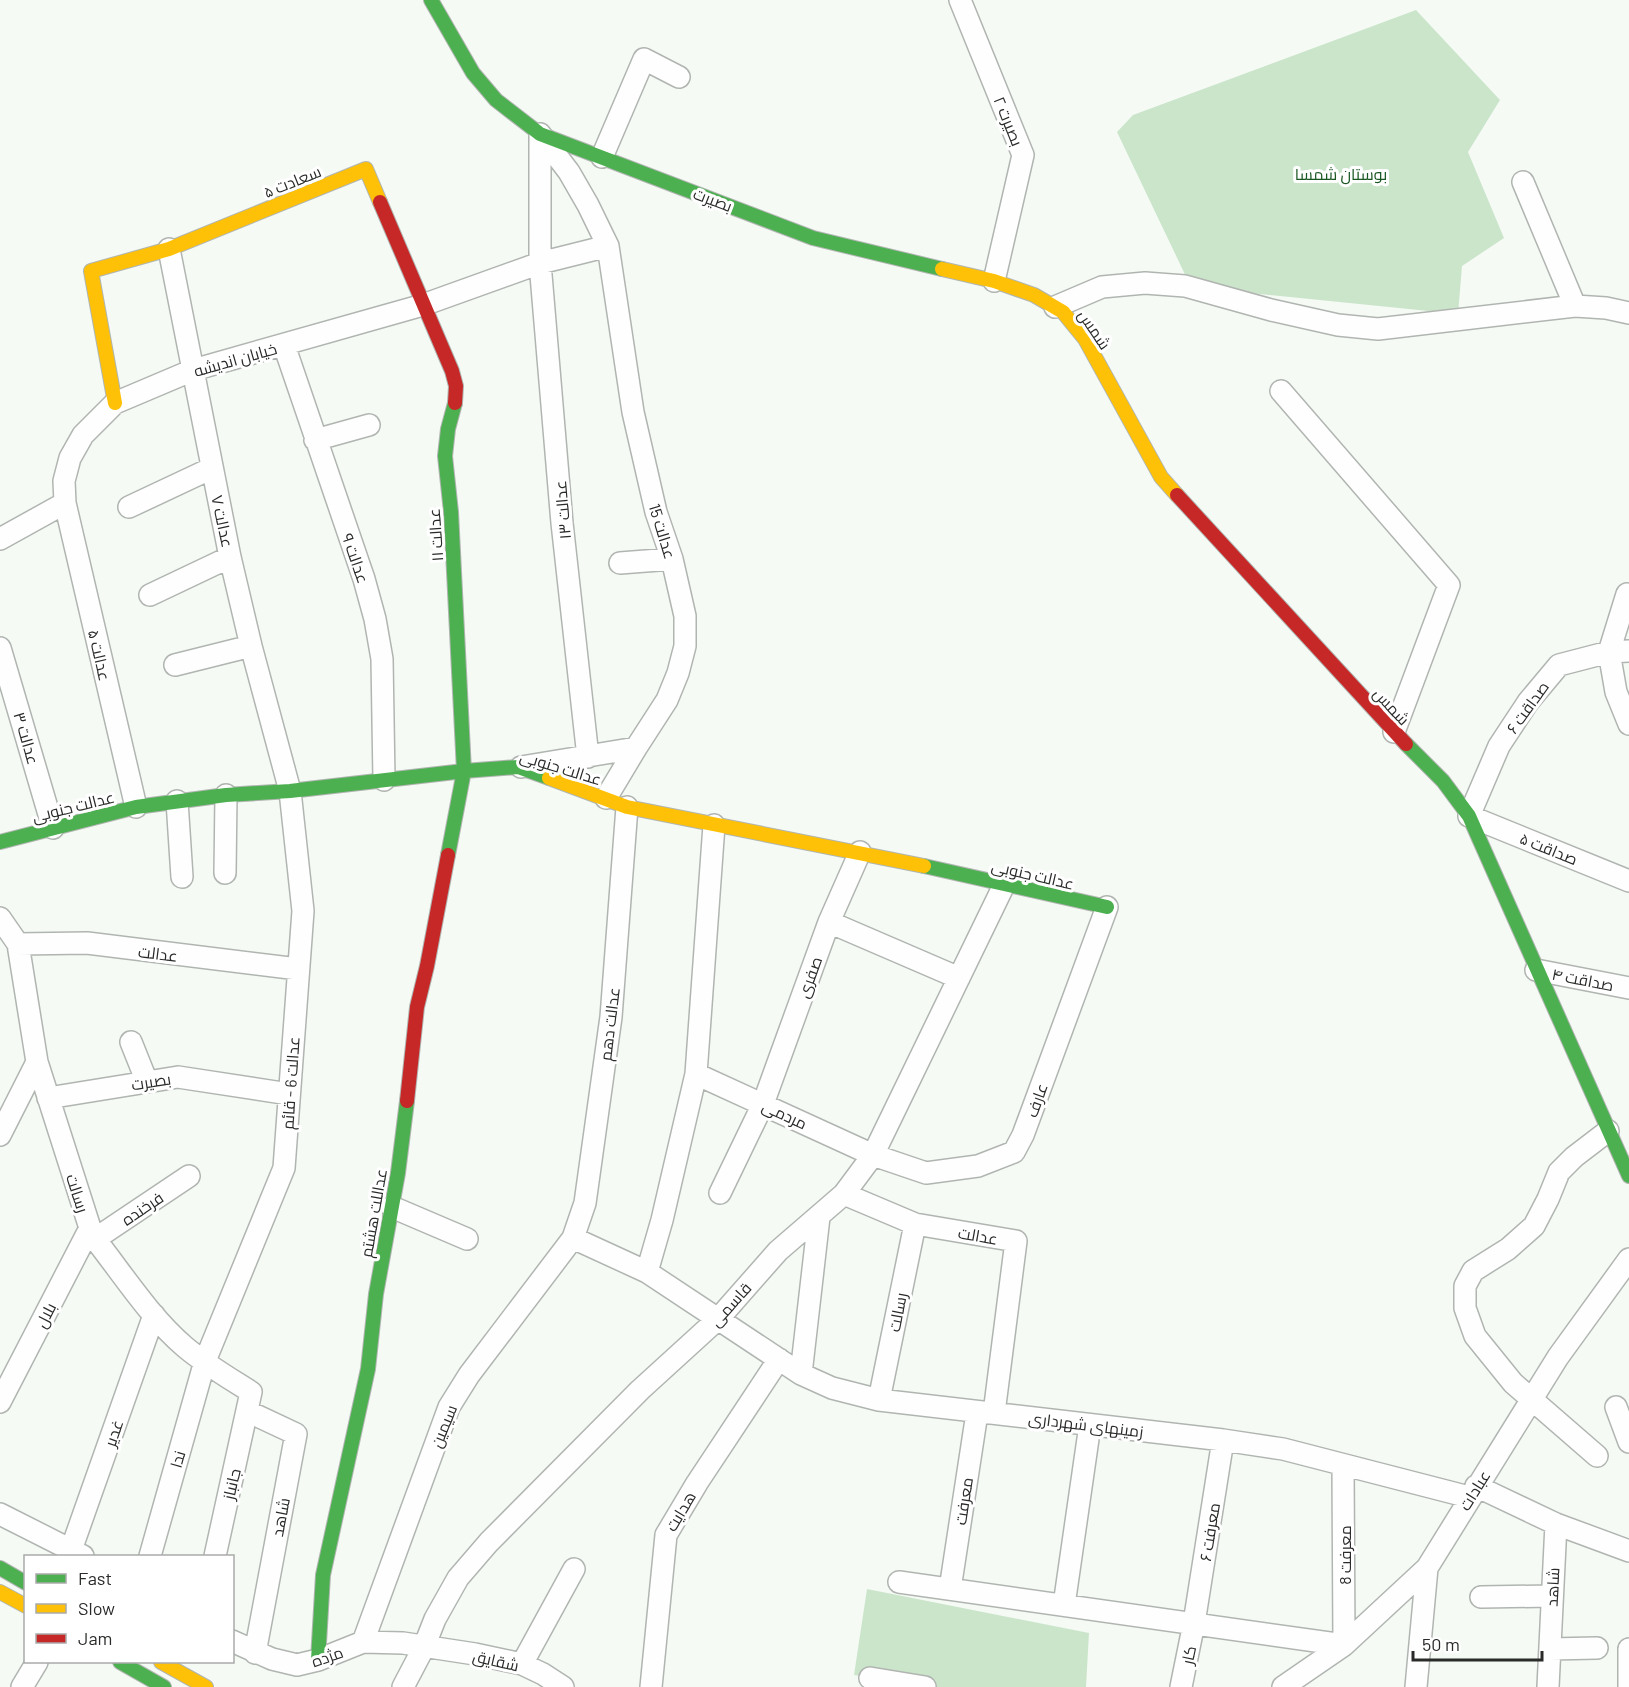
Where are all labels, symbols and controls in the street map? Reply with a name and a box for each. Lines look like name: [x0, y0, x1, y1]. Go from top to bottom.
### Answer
street label: بصیرت ۲: [990, 93, 1027, 149]
street label: سعادت ۵: [260, 161, 324, 201]
park label: بوستان شمسا: [1295, 164, 1387, 185]
street label: بصیرت: [691, 183, 735, 216]
street label: شمس: [1073, 305, 1115, 354]
street label: خیابان اندیشه: [191, 338, 279, 382]
street label: عدالت ۱۳: [550, 480, 574, 540]
street label: عدالت ۷: [208, 493, 238, 549]
street label: عدالت 15: [646, 501, 680, 561]
street label: عدالت ۱۱: [424, 508, 446, 562]
street label: عدالت ۹: [339, 531, 373, 585]
street label: عدالت ۵: [85, 628, 115, 682]
street label: صداقت ۶: [1502, 677, 1552, 737]
street label: شمس: [1369, 683, 1414, 730]
street label: عدالت ۳: [10, 710, 44, 766]
street label: عدالت جنوبی: [517, 746, 604, 790]
street label: عدالت جنوبی: [30, 787, 117, 827]
street label: صداقت ۵: [1517, 828, 1581, 868]
street label: عدالت جنوبی: [989, 855, 1076, 895]
street label: عدالت: [137, 941, 179, 965]
street label: صفری: [793, 954, 827, 1001]
street label: صداقت ۴: [1550, 964, 1616, 994]
street label: عدالت دهم: [595, 986, 626, 1062]
street label: عدالت 6 - قائم: [277, 1036, 306, 1130]
street label: بصیرت: [130, 1068, 172, 1095]
street label: عارف: [1021, 1080, 1052, 1120]
street label: مردمی: [759, 1095, 810, 1134]
street label: عداللت هشتم: [356, 1167, 393, 1259]
street label: رسالت: [62, 1171, 93, 1215]
street label: فرخنده: [118, 1187, 167, 1230]
street label: عدالت: [957, 1222, 999, 1248]
street label: قاسمی: [705, 1278, 756, 1331]
street label: رسالت: [884, 1291, 911, 1333]
street label: بلال: [31, 1299, 61, 1332]
street label: سیمین: [426, 1402, 462, 1451]
street label: زمینهای شهرداری: [1027, 1408, 1145, 1442]
street label: غدیر: [99, 1417, 127, 1450]
street label: ندا: [166, 1448, 188, 1470]
street label: عبادات: [1454, 1466, 1494, 1514]
street label: جانباز: [218, 1467, 245, 1503]
street label: معرفت: [950, 1476, 977, 1526]
street label: هدایت: [661, 1488, 700, 1535]
street label: شاهد: [267, 1496, 293, 1538]
street label: معرفت ۶: [1195, 1501, 1224, 1563]
street label: معرفت 8: [1335, 1525, 1355, 1585]
legend: [24, 1555, 234, 1663]
text: Fast: [78, 1567, 112, 1589]
street label: شاهد: [1541, 1567, 1563, 1607]
text: Slow: [78, 1597, 115, 1619]
scale bar: [1413, 1624, 1542, 1662]
text: Jam: [78, 1627, 112, 1649]
text: 50 m: [1422, 1633, 1460, 1655]
street label: مژده: [309, 1642, 346, 1671]
street label: کار: [1177, 1644, 1200, 1667]
street label: شقایق: [471, 1645, 521, 1676]

